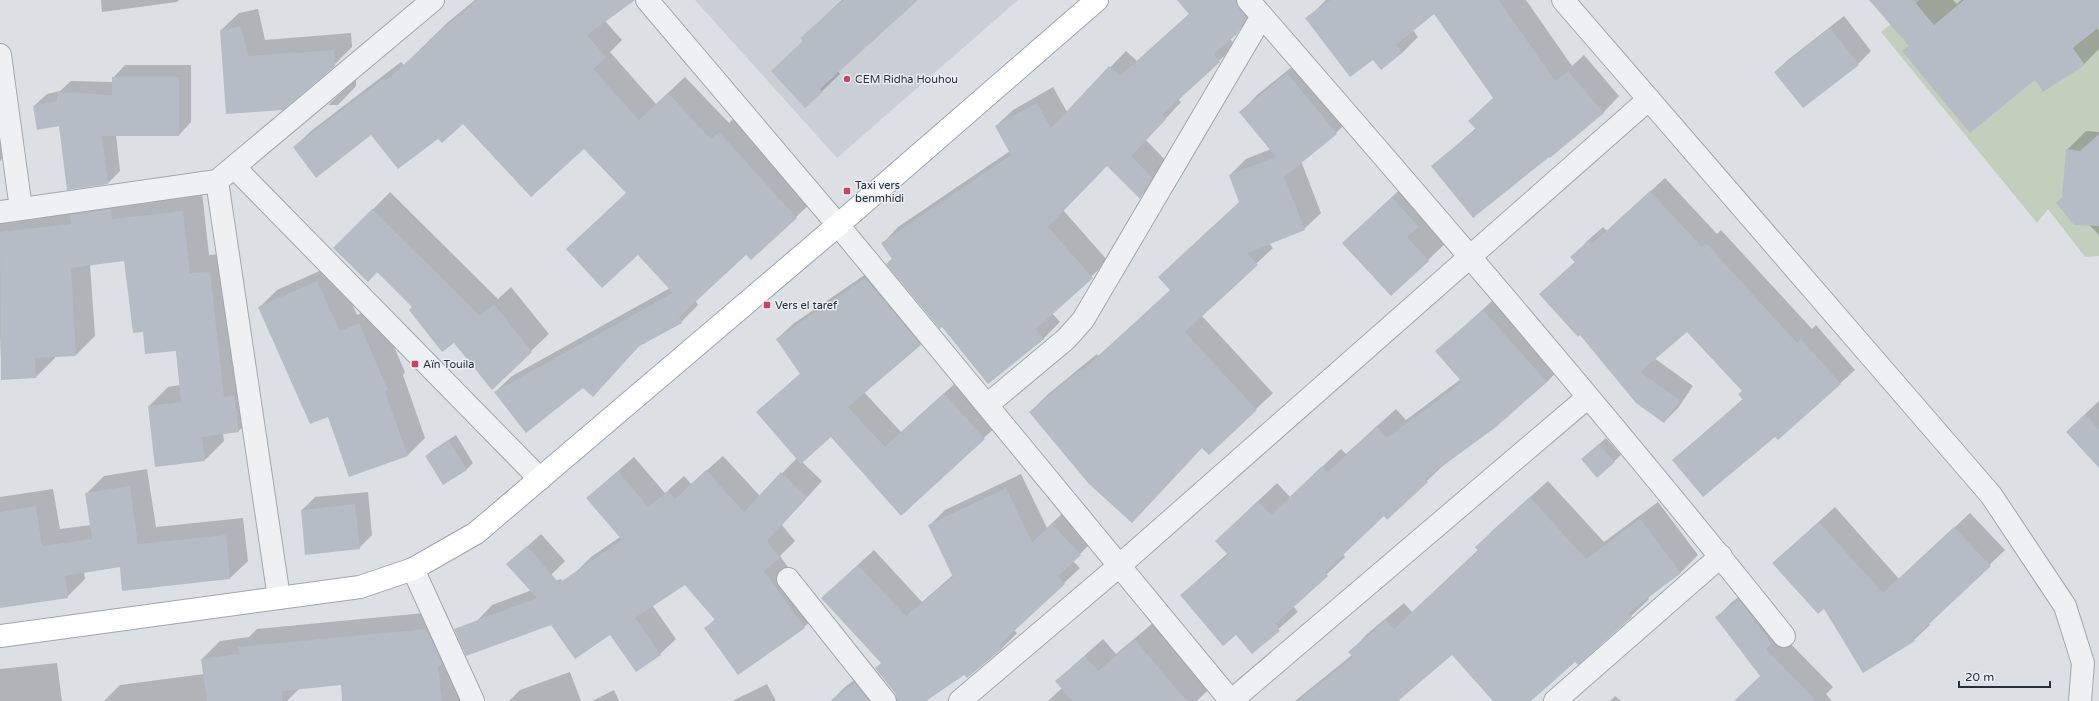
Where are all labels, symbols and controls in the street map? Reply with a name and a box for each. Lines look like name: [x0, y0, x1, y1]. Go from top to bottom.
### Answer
place label: CEM Ridha Houhou: [855, 73, 958, 86]
marker: CEM Ridha Houhou: [842, 74, 852, 84]
place label: Taxi vers benmhidi: [855, 179, 904, 205]
marker: Taxi vers benmhidi: [842, 186, 852, 196]
place label: Vers el taref: [775, 299, 838, 312]
marker: Vers el taref: [762, 300, 772, 310]
place label: Aïn Touila: [423, 358, 474, 371]
marker: Aïn Touila: [410, 359, 420, 369]
scale bar: [1959, 663, 2050, 689]
text: 20 m: [1965, 670, 1994, 684]

